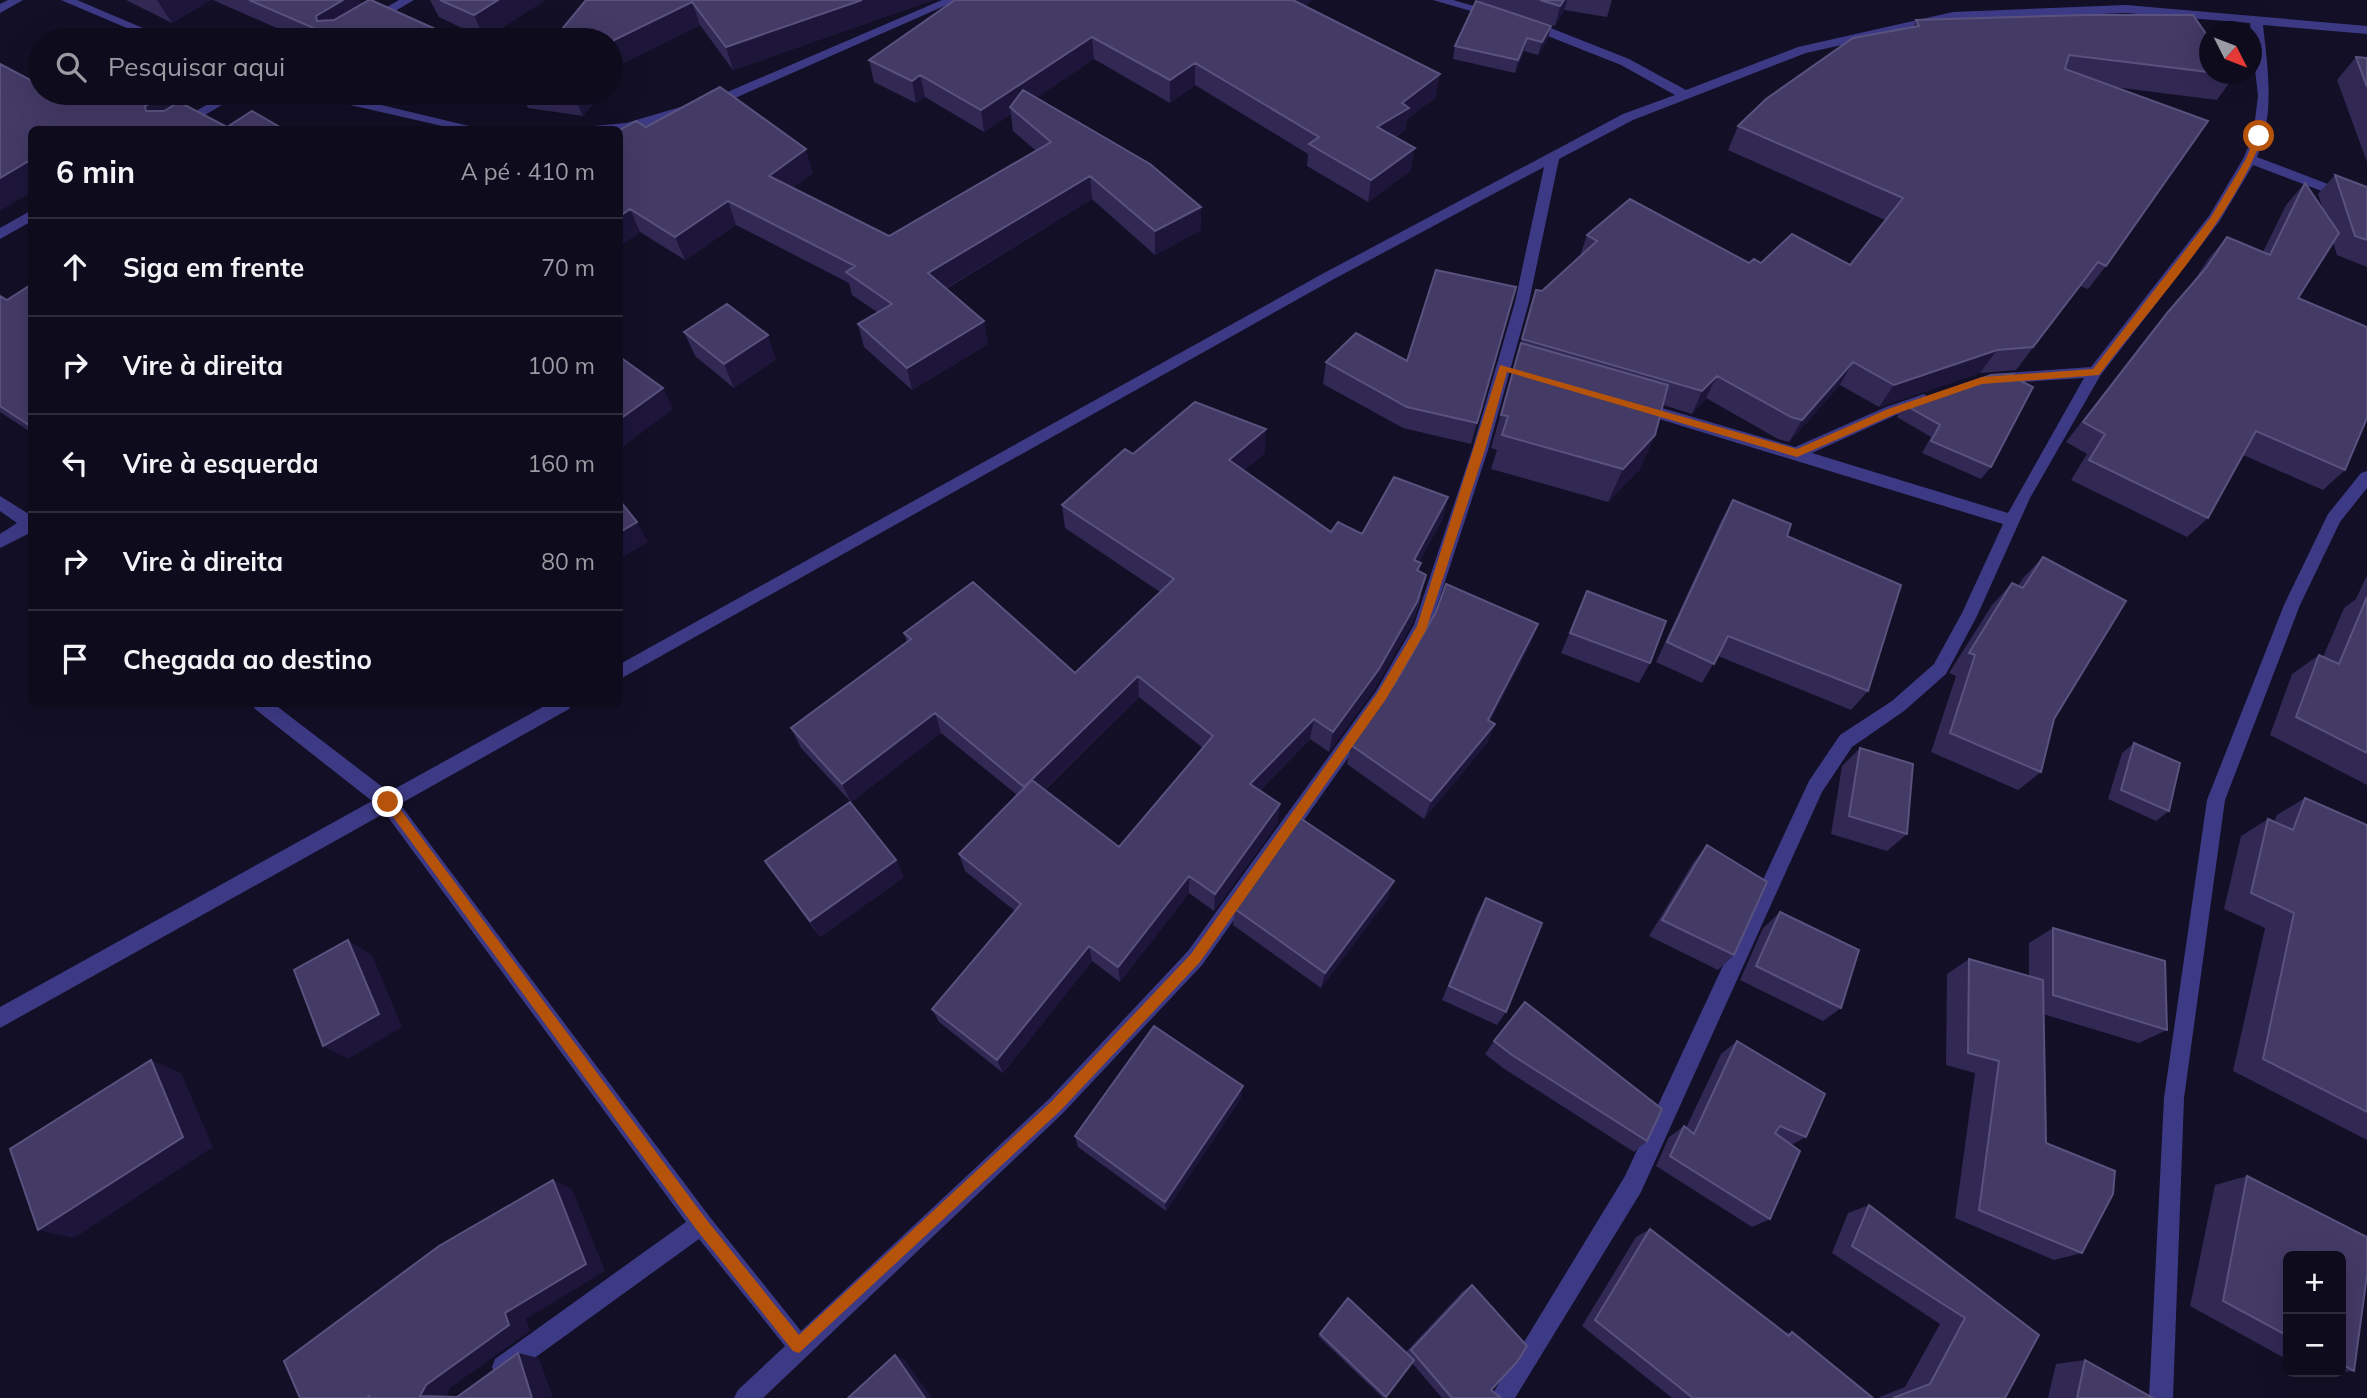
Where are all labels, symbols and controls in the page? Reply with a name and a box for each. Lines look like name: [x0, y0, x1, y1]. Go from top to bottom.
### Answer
north arrow: [2199, 21, 2262, 84]
search box: [28, 28, 623, 105]
icon: search: [52, 48, 90, 86]
text: Pesquisar aqui: [108, 50, 285, 83]
route start: [2243, 120, 2274, 151]
text: 6 min: [56, 153, 135, 191]
text: A pé · 410 m: [461, 157, 595, 186]
icon: ahead: [56, 248, 94, 286]
text: Siga em frente: [123, 251, 304, 284]
text: 70 m: [541, 253, 595, 282]
icon: right: [56, 346, 94, 384]
text: Vire à direita: [123, 349, 283, 382]
text: 100 m: [527, 351, 595, 380]
icon: left: [56, 444, 94, 482]
text: Vire à esquerda: [123, 447, 319, 480]
text: 160 m: [527, 449, 595, 478]
icon: right: [56, 542, 94, 580]
text: Vire à direita: [123, 545, 283, 578]
text: 80 m: [541, 547, 595, 576]
icon: arrive: [56, 640, 94, 678]
text: Chegada ao destino: [123, 643, 372, 676]
route end: [372, 786, 403, 817]
map controls: [2283, 1251, 2346, 1377]
button: +: [2283, 1251, 2346, 1314]
button: −: [2283, 1314, 2346, 1377]

